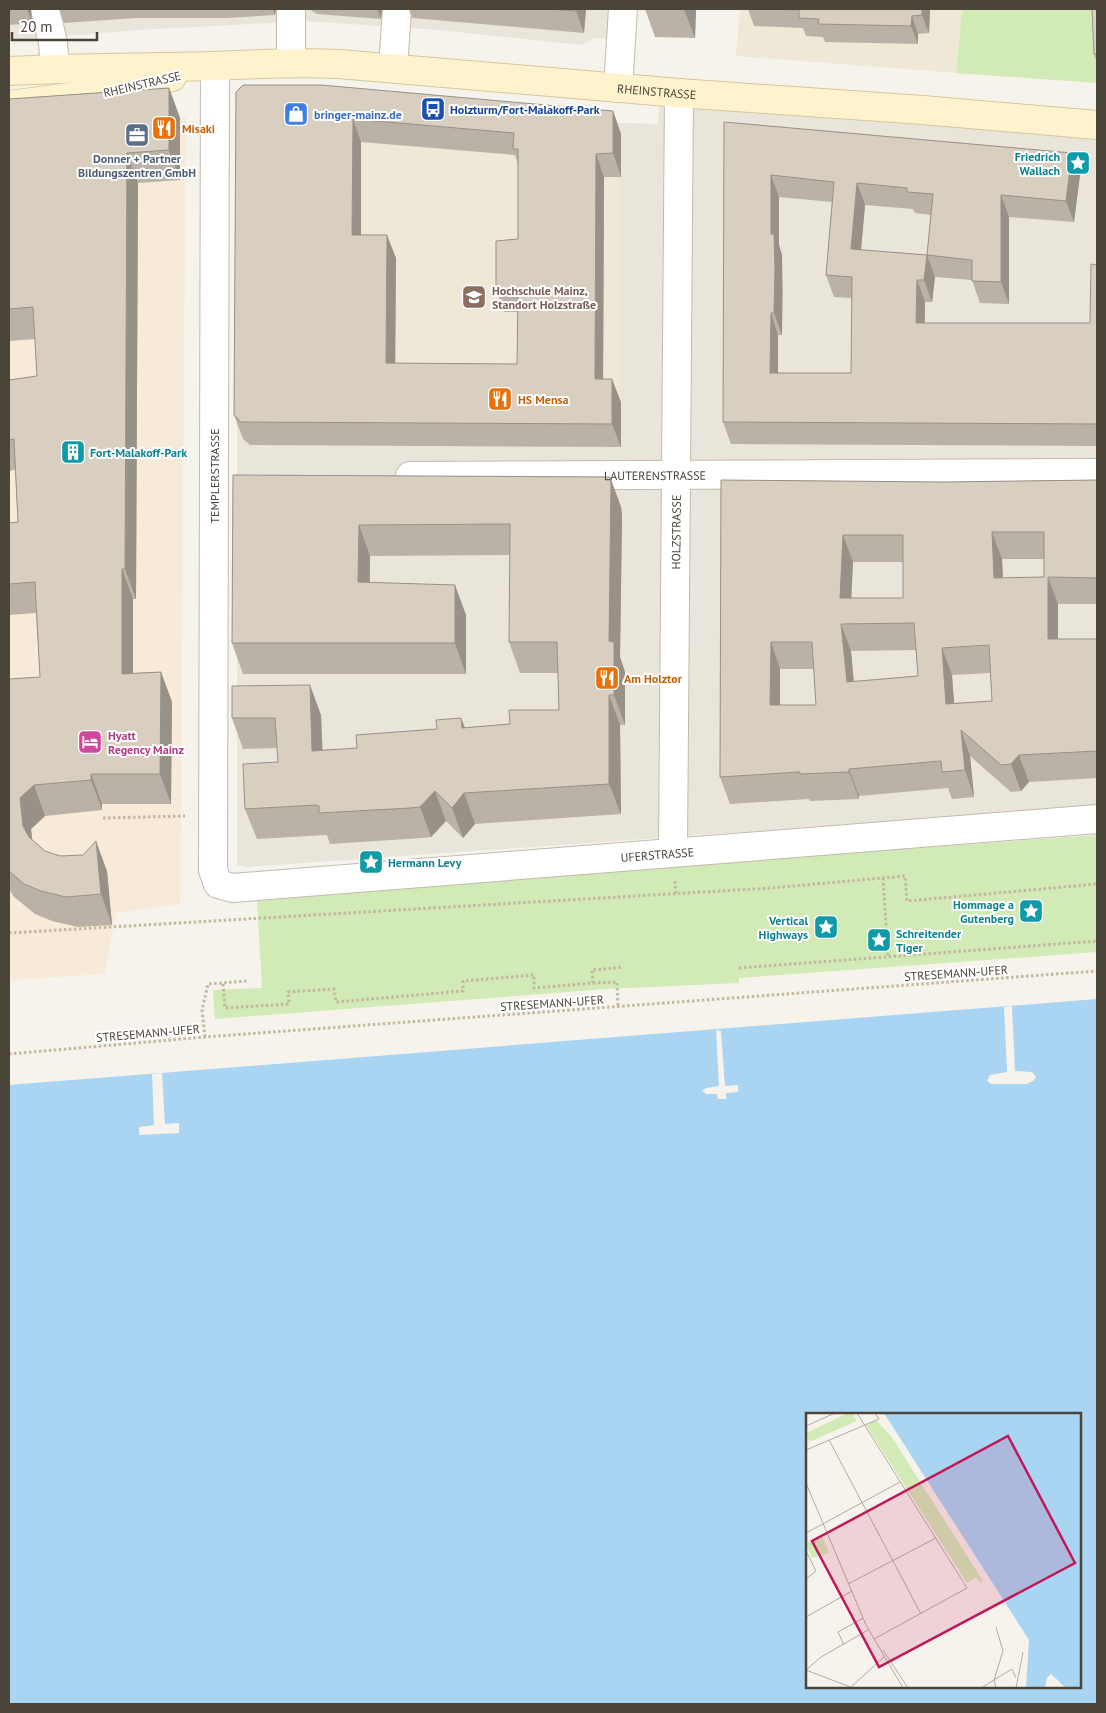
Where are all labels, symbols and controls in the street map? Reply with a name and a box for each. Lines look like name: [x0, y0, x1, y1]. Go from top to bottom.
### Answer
scale bar: [12, 10, 98, 42]
text: 20 m: [20, 17, 53, 36]
street label: RHEINSTRASSE: [102, 68, 182, 100]
street label: RHEINSTRASSE: [617, 80, 697, 102]
bus stop icon: Holzturm/Fort-Malakoff-Park: [420, 96, 446, 122]
shop icon: bringer-mainz.de: [283, 101, 309, 127]
place label: Holzturm/Fort-Malakoff-Park: [450, 102, 600, 117]
place label: bringer-mainz.de: [314, 107, 402, 122]
restaurant icon: Misaki: [151, 115, 177, 141]
place label: Misaki: [182, 121, 215, 136]
office icon: Donner + Partner Bildungszentren GmbH: [124, 122, 150, 148]
place label: Friedrich Wallach: [1015, 149, 1060, 178]
place icon: Friedrich Wallach: [1065, 150, 1091, 176]
place label: Donner + Partner Bildungszentren GmbH: [78, 151, 196, 180]
place label: Hochschule Mainz, Standort Holzstraße: [492, 283, 596, 312]
school or university icon: Hochschule Mainz, Standort Holzstraße: [461, 284, 487, 310]
restaurant icon: HS Mensa: [487, 386, 513, 412]
place label: HS Mensa: [518, 392, 569, 407]
street label: TEMPLERSTRASSE: [207, 428, 222, 524]
building icon: Fort-Malakoff-Park: [60, 439, 86, 465]
place label: Fort-Malakoff-Park: [90, 445, 187, 460]
street label: LAUTERENSTRASSE: [604, 467, 706, 483]
street label: HOLZSTRASSE: [668, 495, 683, 569]
restaurant icon: Am Holztor: [594, 665, 620, 691]
place label: Am Holztor: [624, 671, 683, 686]
place label: Hyatt Regency Mainz: [108, 728, 184, 757]
hotel icon: Hyatt Regency Mainz: [77, 729, 103, 755]
street label: UFERSTRASSE: [620, 844, 695, 865]
place icon: Hermann Levy: [358, 849, 384, 875]
place label: Hermann Levy: [388, 855, 462, 870]
place label: Hommage a Gutenberg: [953, 897, 1014, 926]
place icon: Hommage a Gutenberg: [1018, 898, 1044, 924]
place label: Vertical Highways: [759, 913, 808, 942]
place icon: Vertical Highways: [813, 914, 839, 940]
place label: Schreitender Tiger: [896, 926, 962, 955]
place icon: Schreitender Tiger: [866, 927, 892, 953]
street label: STRESEMANN-UFER: [904, 962, 1008, 984]
street label: STRESEMANN-UFER: [500, 992, 604, 1014]
street label: STRESEMANN-UFER: [96, 1021, 200, 1045]
inset map: [806, 1413, 1081, 1688]

